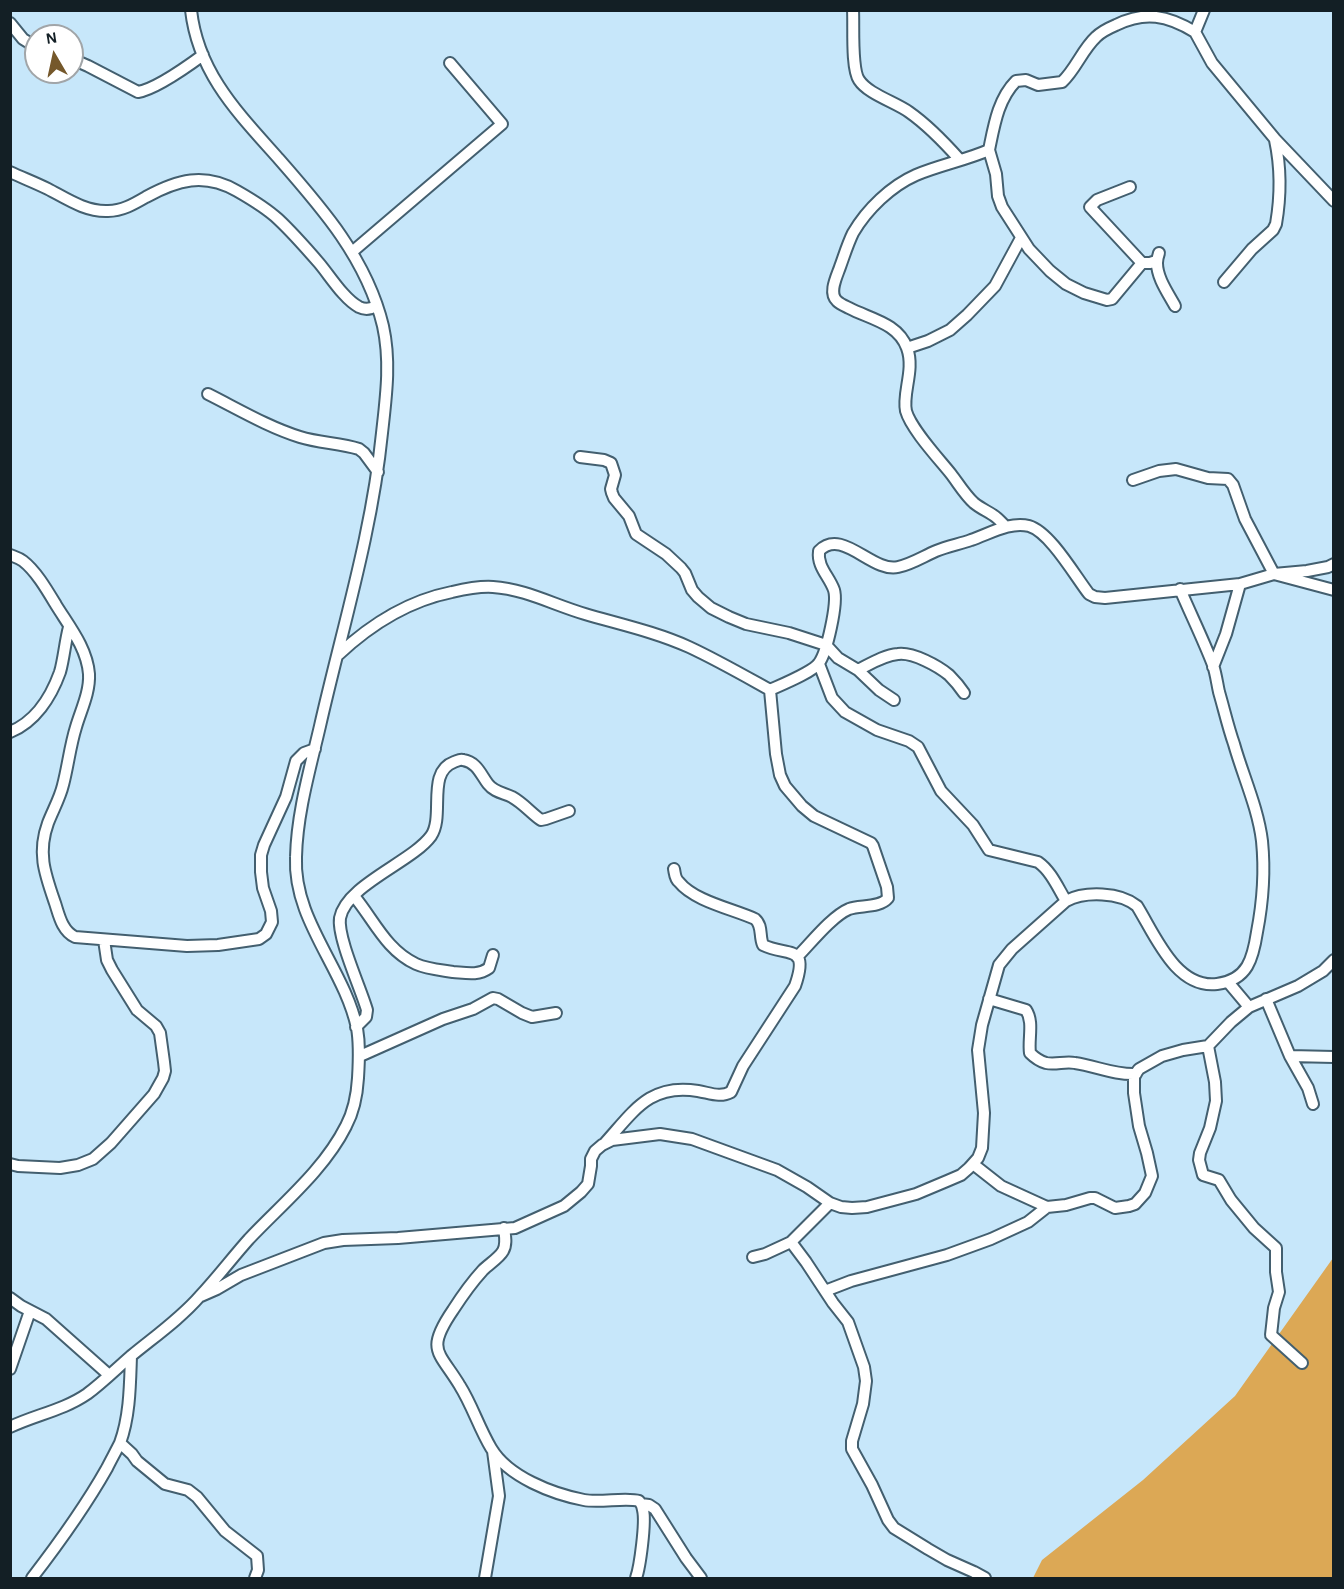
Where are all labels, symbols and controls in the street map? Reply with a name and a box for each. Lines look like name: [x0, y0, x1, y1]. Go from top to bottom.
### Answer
north arrow: [24, 24, 84, 84]
text: N: [45, 29, 58, 47]

